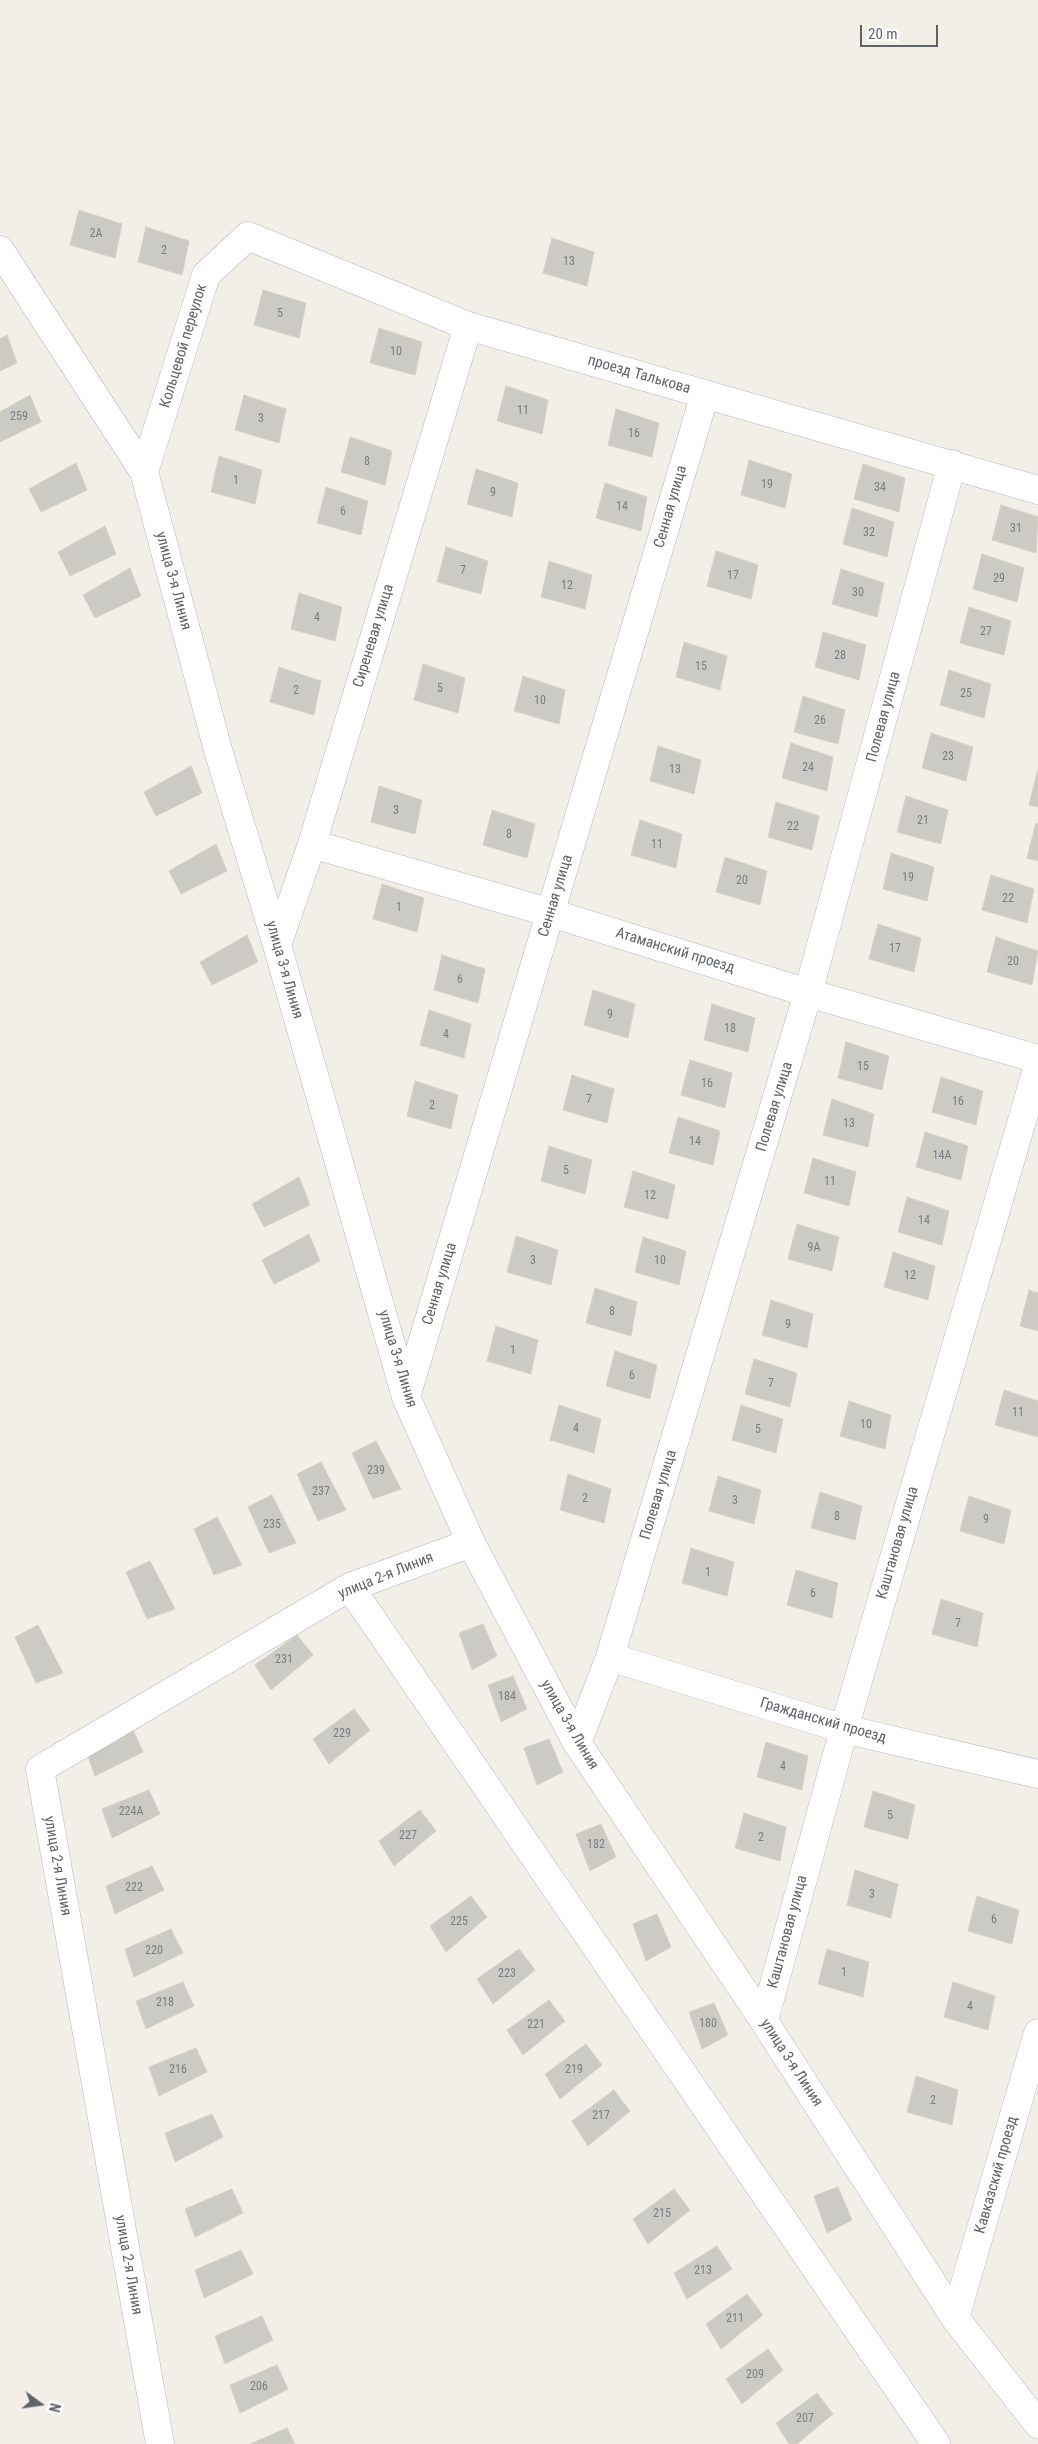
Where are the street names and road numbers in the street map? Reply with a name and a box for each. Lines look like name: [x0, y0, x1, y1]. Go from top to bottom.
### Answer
street label: Кольцевой переулок: [157, 282, 211, 410]
street label: проезд Талькова: [586, 352, 692, 398]
street label: Сенная улица: [651, 464, 691, 550]
street label: улица 3-я Линия: [151, 530, 195, 632]
street label: Сиреневая улица: [350, 582, 398, 690]
street label: Полевая улица: [863, 670, 905, 764]
street label: Сенная улица: [535, 853, 577, 939]
street label: улица 3-я Линия: [261, 919, 307, 1021]
street label: Атаманский проезд: [613, 924, 737, 978]
street label: Полевая улица: [753, 1060, 797, 1154]
street label: Сенная улица: [419, 1241, 461, 1327]
street label: улица 3-я Линия: [374, 1308, 420, 1410]
street label: Полевая улица: [637, 1448, 681, 1542]
street label: Каштановая улица: [873, 1485, 923, 1601]
street label: улица 2-я Линия: [336, 1549, 436, 1603]
street label: улица 3-я Линия: [536, 1677, 602, 1773]
street label: Гражданский проезд: [758, 1694, 888, 1748]
street label: улица 2-я Линия: [39, 1815, 75, 1917]
street label: Каштановая улица: [764, 1873, 812, 1991]
street label: улица 3-я Линия: [756, 2016, 826, 2110]
street label: Кавказский проезд: [972, 2114, 1022, 2236]
street label: улица 2-я Линия: [110, 2214, 146, 2316]

